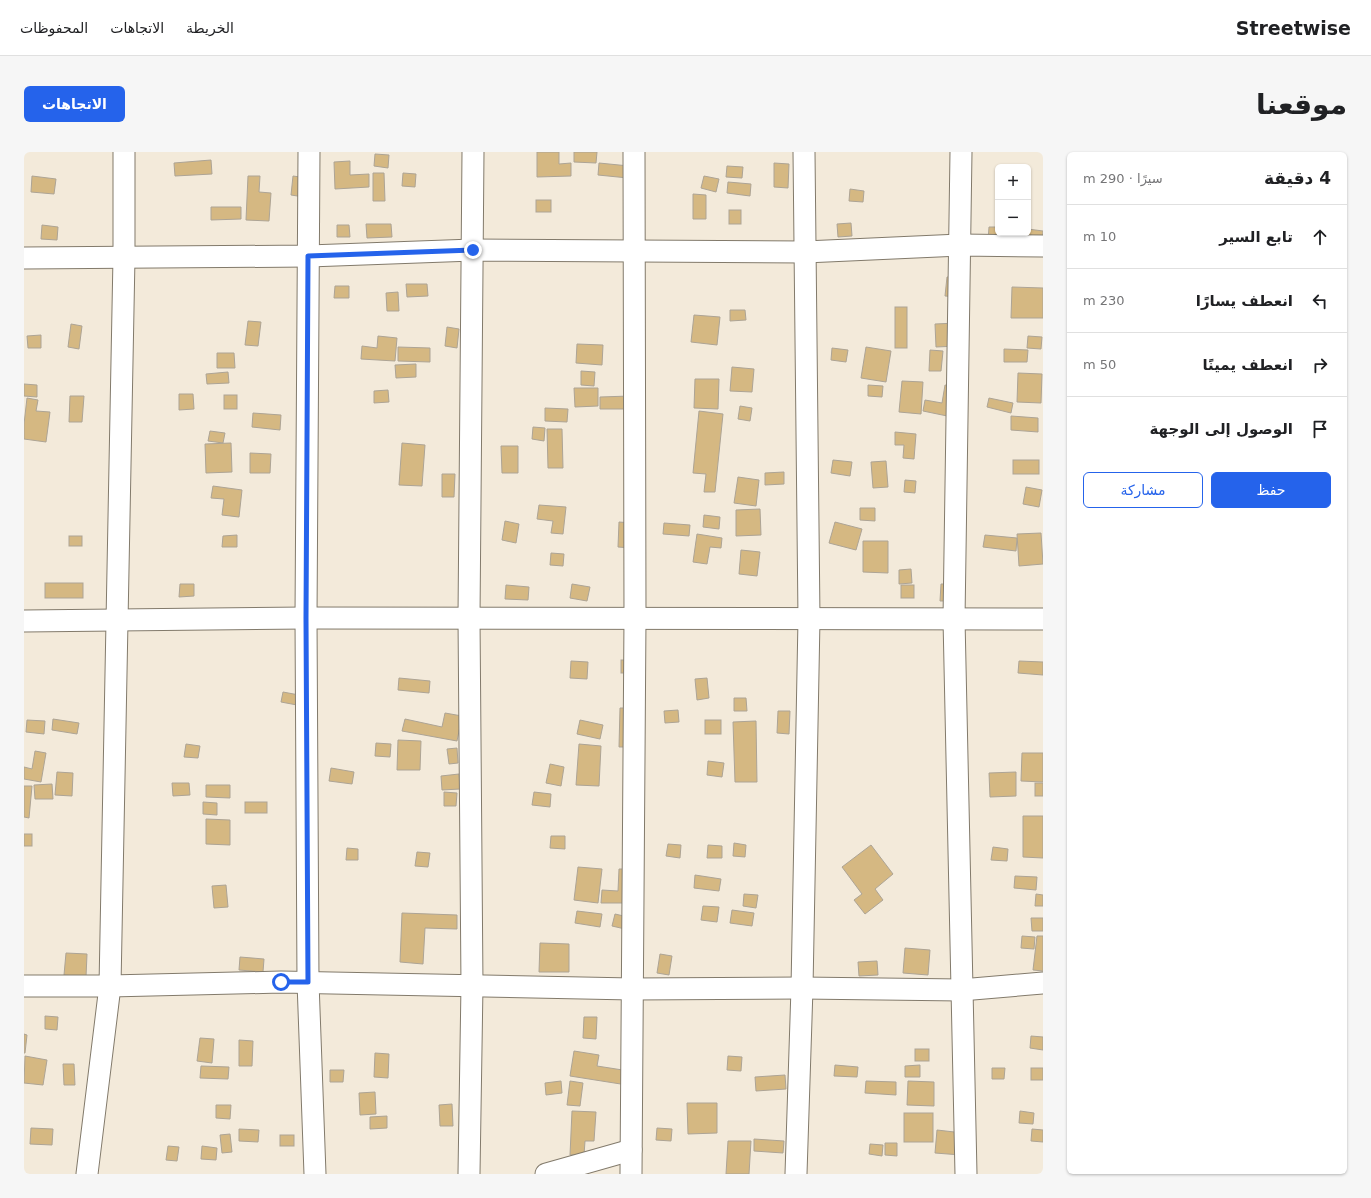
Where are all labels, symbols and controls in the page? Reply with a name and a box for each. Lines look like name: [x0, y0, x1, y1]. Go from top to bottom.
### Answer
text: Streetwise: [1236, 17, 1351, 39]
text: المحفوظات: [20, 20, 88, 36]
text: الاتجاهات: [110, 20, 164, 36]
text: الخريطة: [186, 20, 234, 36]
button: الاتجاهات: [24, 86, 125, 122]
text: موقعنا: [1256, 88, 1347, 121]
map controls: [995, 164, 1031, 236]
button: +: [995, 164, 1031, 200]
text: 4 دقيقة: [1264, 168, 1331, 188]
text: سيرًا · 290 m: [1083, 171, 1163, 186]
button: −: [995, 200, 1031, 236]
icon: ahead: [1309, 226, 1331, 248]
text: تابع السير: [1219, 228, 1293, 246]
text: 10 m: [1083, 229, 1116, 244]
route end: [464, 241, 482, 259]
icon: left: [1309, 290, 1331, 312]
text: انعطف يسارًا: [1196, 292, 1293, 310]
text: 230 m: [1083, 293, 1125, 308]
icon: right: [1309, 354, 1331, 376]
text: انعطف يمينًا: [1202, 356, 1293, 374]
text: 50 m: [1083, 357, 1116, 372]
icon: arrive: [1309, 418, 1331, 440]
text: الوصول إلى الوجهة: [1150, 420, 1293, 438]
button: مشاركة: [1083, 472, 1203, 508]
button: حفظ: [1211, 472, 1331, 508]
route start: [272, 973, 290, 991]

